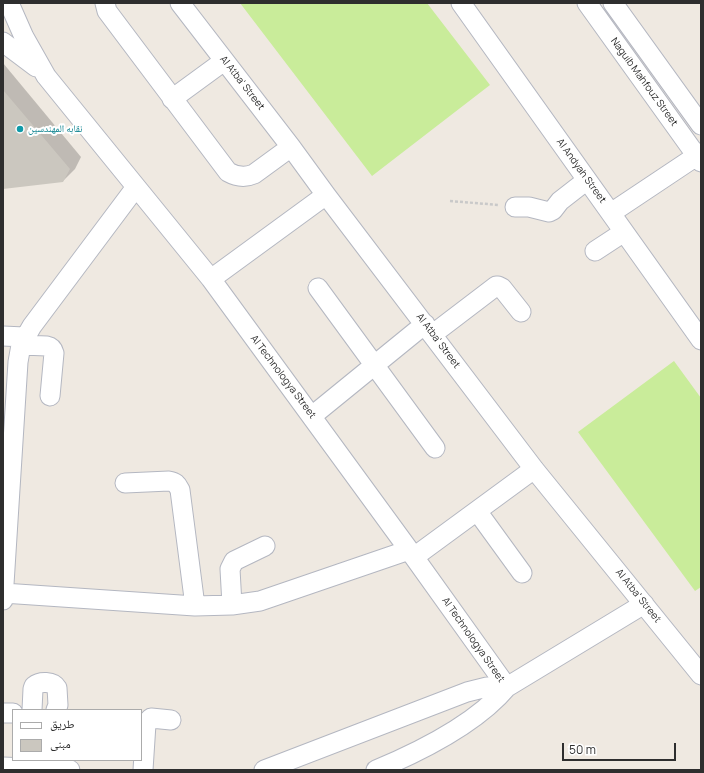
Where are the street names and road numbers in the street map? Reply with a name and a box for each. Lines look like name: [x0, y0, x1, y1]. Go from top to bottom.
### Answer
street label: Naguib Mahfouz Street: [608, 35, 680, 129]
street label: Al Atba' Street: [217, 53, 267, 113]
street label: Al Andyah Street: [554, 136, 608, 206]
street label: Al Atba' Street: [413, 311, 463, 371]
street label: Al Technologya Street: [248, 333, 318, 421]
street label: Al Atba' Street: [613, 567, 663, 625]
street label: Al Technologya Street: [439, 595, 507, 685]

